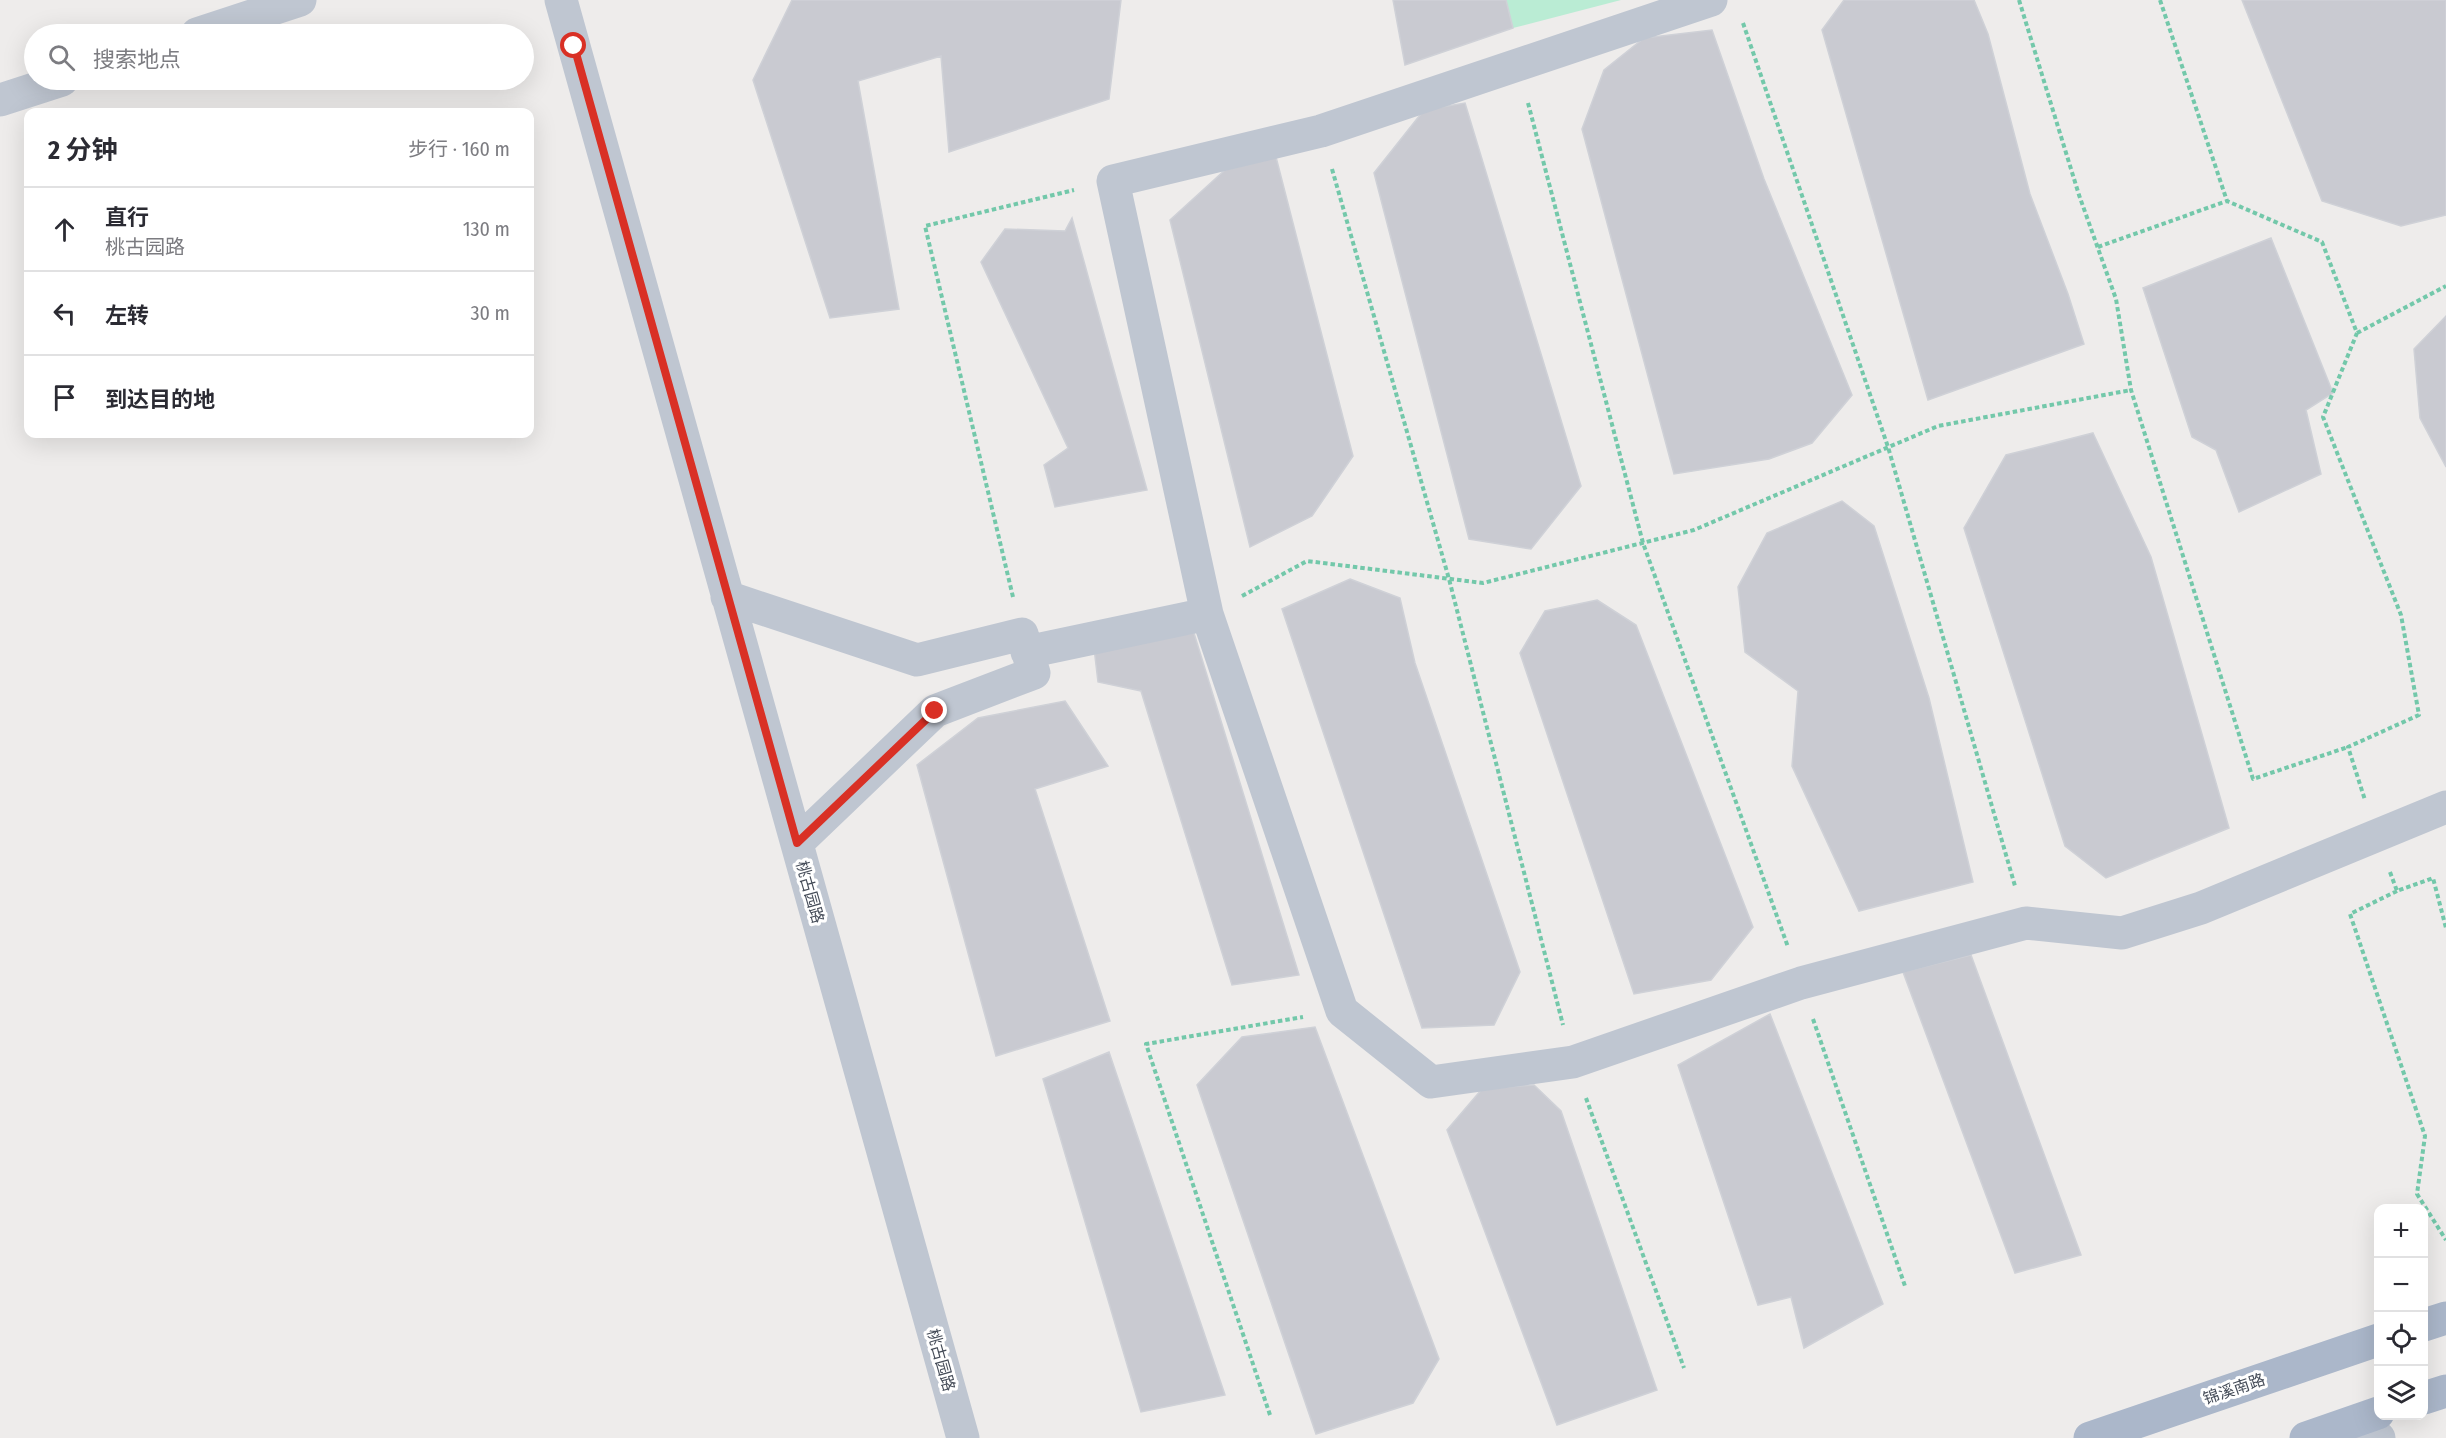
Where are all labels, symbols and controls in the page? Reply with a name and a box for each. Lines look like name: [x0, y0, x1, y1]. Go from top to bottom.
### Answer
search box: [24, 24, 534, 90]
route start: [560, 32, 586, 58]
icon: search: [45, 41, 78, 74]
text: 搜索地点: [93, 46, 181, 73]
text: 2 分钟: [48, 135, 117, 166]
text: 步行 · 160 m: [408, 137, 510, 161]
text: 直行: [105, 204, 149, 231]
icon: ahead: [48, 213, 81, 246]
text: 130 m: [463, 217, 510, 241]
text: 桃古园路: [105, 235, 185, 259]
icon: left: [48, 297, 81, 330]
text: 30 m: [470, 301, 510, 325]
text: 左转: [105, 302, 149, 329]
icon: arrive: [48, 381, 81, 414]
text: 到达目的地: [105, 386, 215, 413]
route end: [921, 697, 947, 723]
street label: 桃古园路: [792, 859, 828, 925]
map controls: [2374, 1204, 2428, 1420]
button: +: [2374, 1204, 2428, 1258]
button: −: [2374, 1258, 2428, 1312]
button: locate: [2374, 1312, 2428, 1366]
street label: 桃古园路: [923, 1327, 959, 1393]
button: layers: [2374, 1366, 2428, 1420]
street label: 锦溪南路: [2201, 1370, 2267, 1408]

